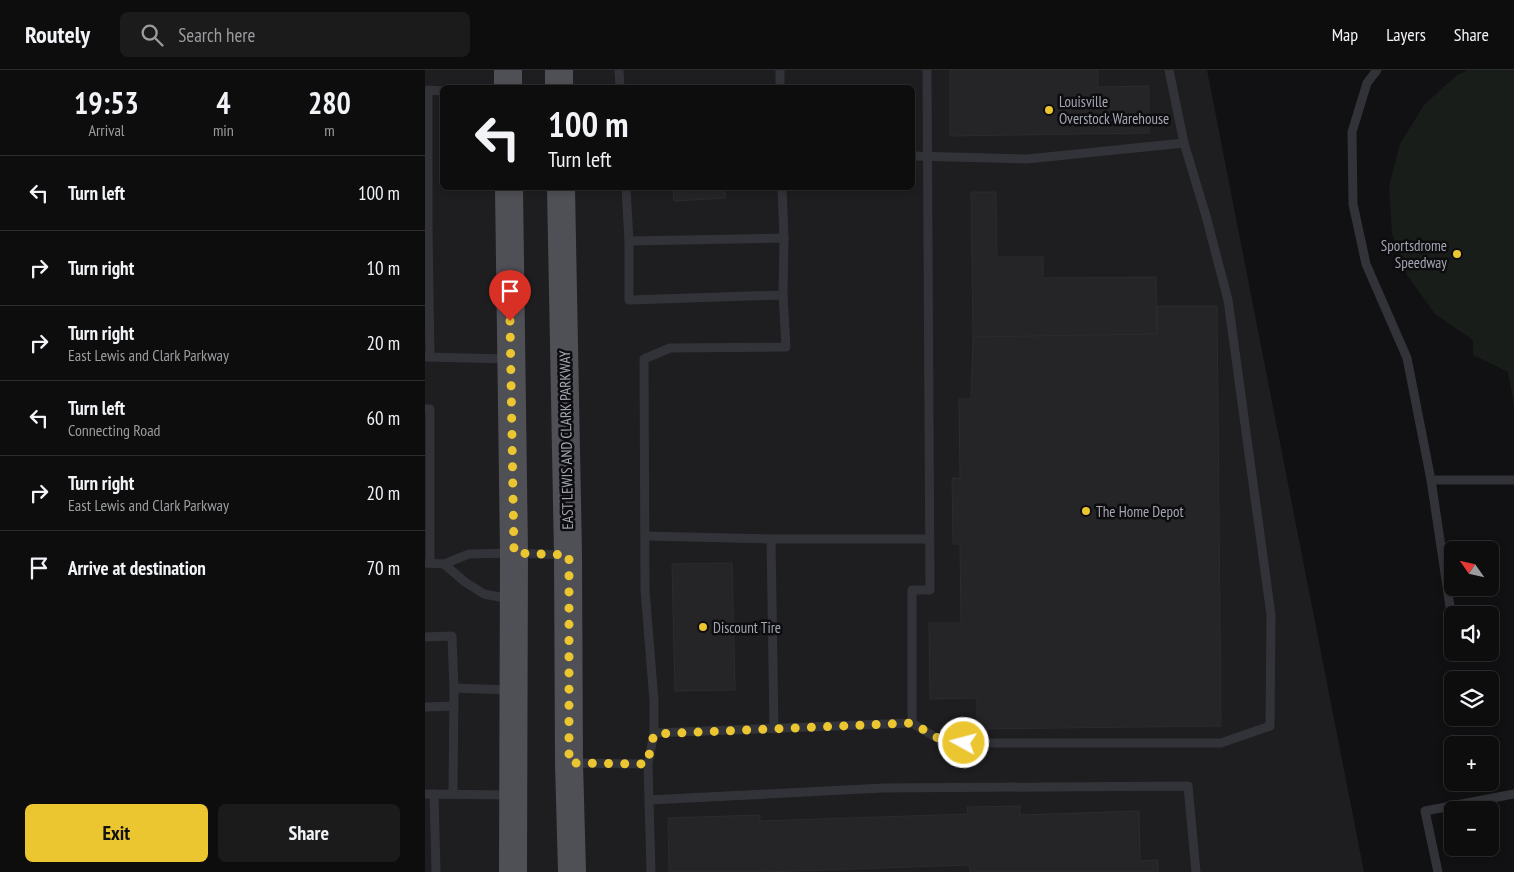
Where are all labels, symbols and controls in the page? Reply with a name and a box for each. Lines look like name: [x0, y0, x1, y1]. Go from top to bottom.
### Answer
search box: [120, 12, 470, 57]
text: Routely: [25, 19, 90, 50]
icon: search: [138, 21, 166, 49]
text: Search here: [178, 23, 255, 47]
text: Map: [1332, 23, 1358, 46]
text: Layers: [1386, 23, 1426, 46]
text: Share: [1454, 23, 1489, 46]
text: 19:53: [74, 83, 139, 122]
text: 4: [216, 83, 231, 122]
text: 280: [308, 83, 351, 122]
place label: Louisville Overstock Warehouse: [1059, 92, 1169, 128]
text: 100 m: [548, 101, 629, 147]
marker: Louisville Overstock Warehouse: [1043, 104, 1055, 116]
icon: left: [465, 105, 530, 170]
text: Arrival: [88, 120, 125, 140]
text: min: [213, 120, 234, 140]
text: m: [324, 120, 335, 140]
text: Turn left: [548, 145, 612, 173]
icon: left: [25, 179, 53, 207]
text: Turn left: [68, 181, 125, 205]
text: 100 m: [358, 181, 400, 205]
place label: Sportsdrome Speedway: [1381, 236, 1447, 272]
marker: Sportsdrome Speedway: [1451, 248, 1463, 260]
icon: right: [25, 254, 53, 282]
text: Turn right: [68, 256, 134, 280]
text: 10 m: [367, 256, 400, 280]
pin: [489, 270, 531, 321]
icon: arrive: [496, 277, 524, 305]
text: Turn right: [68, 321, 134, 345]
icon: right: [25, 329, 53, 357]
text: 20 m: [367, 331, 400, 355]
text: East Lewis and Clark Parkway: [68, 345, 229, 365]
street label: EAST LEWIS AND CLARK PARKWAY: [555, 350, 577, 530]
text: Turn left: [68, 396, 125, 420]
icon: left: [25, 404, 53, 432]
text: 60 m: [367, 406, 400, 430]
text: Connecting Road: [68, 420, 161, 440]
text: Turn right: [68, 471, 134, 495]
icon: right: [25, 479, 53, 507]
text: 20 m: [367, 481, 400, 505]
text: East Lewis and Clark Parkway: [68, 495, 229, 515]
place label: The Home Depot: [1096, 502, 1184, 521]
marker: The Home Depot: [1080, 505, 1092, 517]
north arrow: [1444, 541, 1499, 596]
map controls: [1444, 541, 1499, 856]
icon: arrive: [25, 554, 53, 582]
text: Arrive at destination: [68, 556, 206, 580]
text: 70 m: [367, 556, 400, 580]
button: sound: [1444, 606, 1499, 661]
place label: Discount Tire: [713, 618, 781, 637]
marker: Discount Tire: [697, 621, 709, 633]
button: layers: [1444, 671, 1499, 726]
position arrow: [937, 716, 989, 768]
button: +: [1444, 736, 1499, 791]
button: −: [1444, 801, 1499, 856]
button: Exit: [25, 804, 208, 862]
button: Share: [218, 804, 400, 862]

